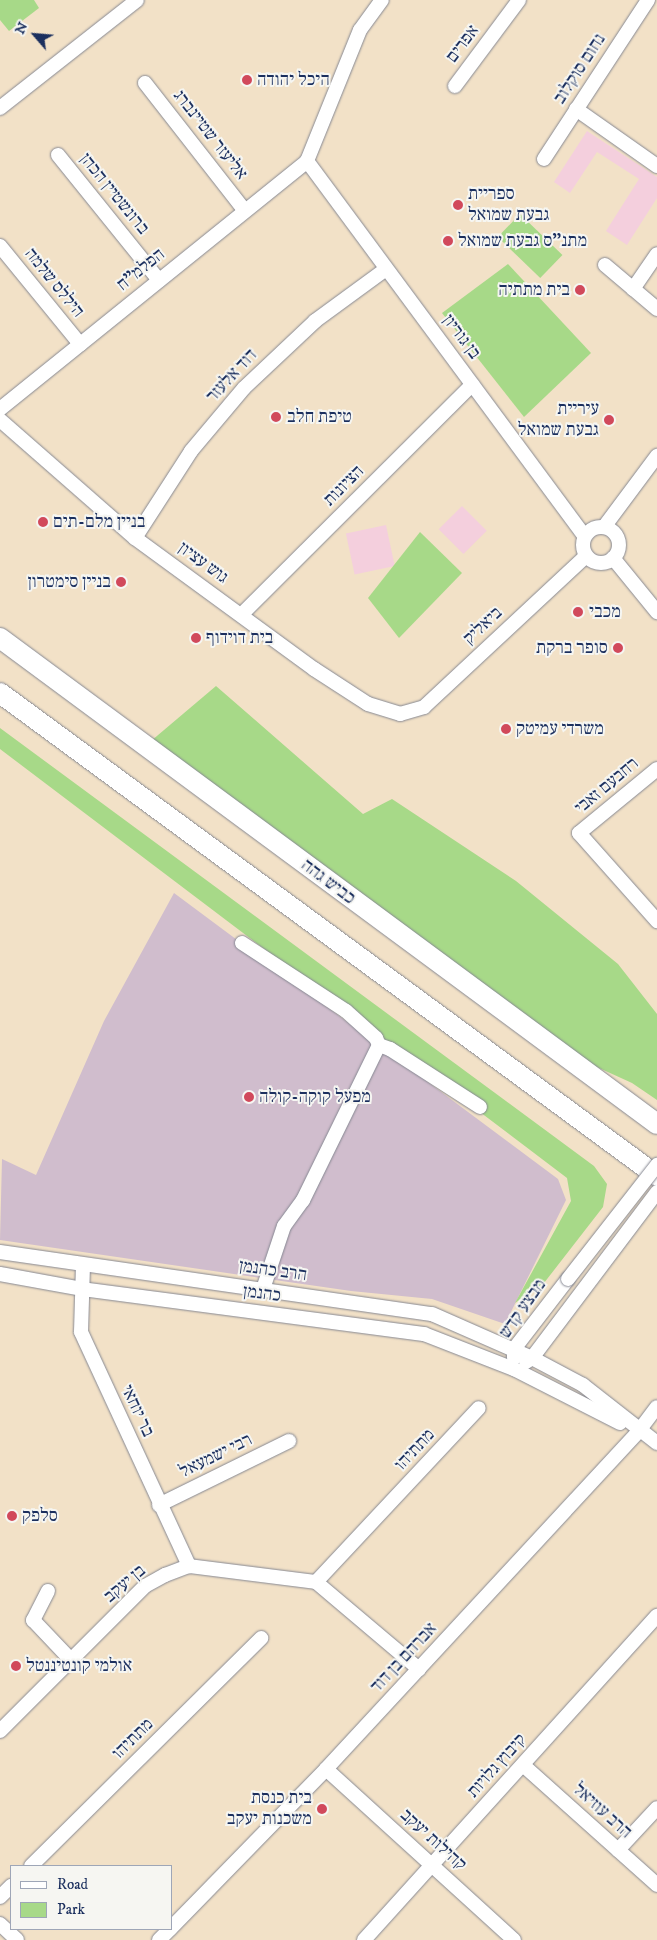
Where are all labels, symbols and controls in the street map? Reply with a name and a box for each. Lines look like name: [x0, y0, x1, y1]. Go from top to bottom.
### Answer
north arrow: [10, 10, 60, 60]
text: N: [11, 19, 32, 37]
street label: אפרים: [442, 21, 484, 67]
street label: נחום סוקלוב: [549, 30, 611, 108]
place label: היכל יהודה: [257, 69, 330, 91]
marker: היכל יהודה: [241, 74, 253, 86]
street label: אליעזר שטיינברג: [168, 86, 252, 184]
street label: ברונשטיין הכהן: [75, 149, 153, 239]
place label: ספריית גבעת שמואל: [468, 184, 549, 226]
marker: ספריית גבעת שמואל: [452, 199, 464, 211]
place label: מתנ"ס גבעת שמואל: [458, 230, 587, 252]
marker: מתנ"ס גבעת שמואל: [442, 235, 454, 247]
street label: היללס שלמה: [19, 244, 89, 322]
street label: הפלמ"ח: [113, 244, 169, 296]
place label: בית מתתיה: [498, 279, 570, 301]
marker: בית מתתיה: [574, 284, 586, 296]
street label: בן גוריון: [437, 310, 485, 364]
street label: דוד אלעזר: [202, 345, 262, 407]
place label: עיריית גבעת שמואל: [518, 399, 599, 442]
place label: טיפת חלב: [287, 406, 352, 428]
marker: טיפת חלב: [269, 410, 283, 424]
marker: עיריית גבעת שמואל: [603, 414, 615, 426]
street label: הציונות: [319, 461, 369, 511]
place label: בניין מלם-תים: [53, 511, 146, 533]
marker: בניין מלם-תים: [37, 516, 49, 528]
street label: גוש עציון: [174, 538, 232, 588]
place label: בניין סימטרון: [28, 571, 111, 593]
marker: בניין סימטרון: [115, 576, 127, 588]
place label: מכבי: [589, 601, 621, 623]
street label: ביאליק: [459, 602, 507, 650]
marker: מכבי: [571, 605, 585, 619]
place label: בית דוידוף: [206, 627, 273, 649]
marker: בית דוידוף: [190, 632, 202, 644]
place label: סופר ברקת: [536, 637, 608, 659]
marker: סופר ברקת: [612, 642, 624, 654]
place label: משרדי עמיטק: [516, 718, 604, 740]
marker: משרדי עמיטק: [500, 723, 512, 735]
street label: רחבעם זאבי: [571, 753, 643, 819]
street label: כביש גהה: [297, 855, 359, 909]
place label: מפעל קוקה-קולה: [259, 1086, 371, 1108]
marker: מפעל קוקה-קולה: [243, 1091, 255, 1103]
street label: הרב כהנמן: [238, 1256, 308, 1286]
street label: מבצע קדש: [495, 1275, 551, 1343]
street label: כהנמן: [242, 1281, 282, 1307]
street label: בר יוחאי: [116, 1381, 158, 1441]
street label: מתתיהו: [390, 1425, 440, 1475]
street label: רבי ישמעאל: [176, 1429, 256, 1483]
place label: סלפק: [22, 1505, 58, 1527]
marker: סלפק: [6, 1510, 18, 1522]
street label: בן יעקב: [100, 1560, 150, 1608]
street label: אברהם בן דוד: [366, 1619, 442, 1697]
place label: אולמי קונטיננטל: [26, 1655, 132, 1677]
marker: אולמי קונטיננטל: [10, 1660, 22, 1672]
street label: מתתיהו: [108, 1714, 158, 1764]
street label: קיבוץ גלויות: [463, 1730, 531, 1802]
street label: הרב עוזיאל: [568, 1779, 636, 1843]
place label: בית כנסת משכנות יעקב: [227, 1788, 312, 1830]
marker: בית כנסת משכנות יעקב: [316, 1803, 328, 1815]
street label: קהילות יעקב: [395, 1805, 471, 1875]
legend: [10, 1865, 172, 1930]
text: Road: [57, 1875, 88, 1894]
text: Park: [57, 1900, 85, 1919]

